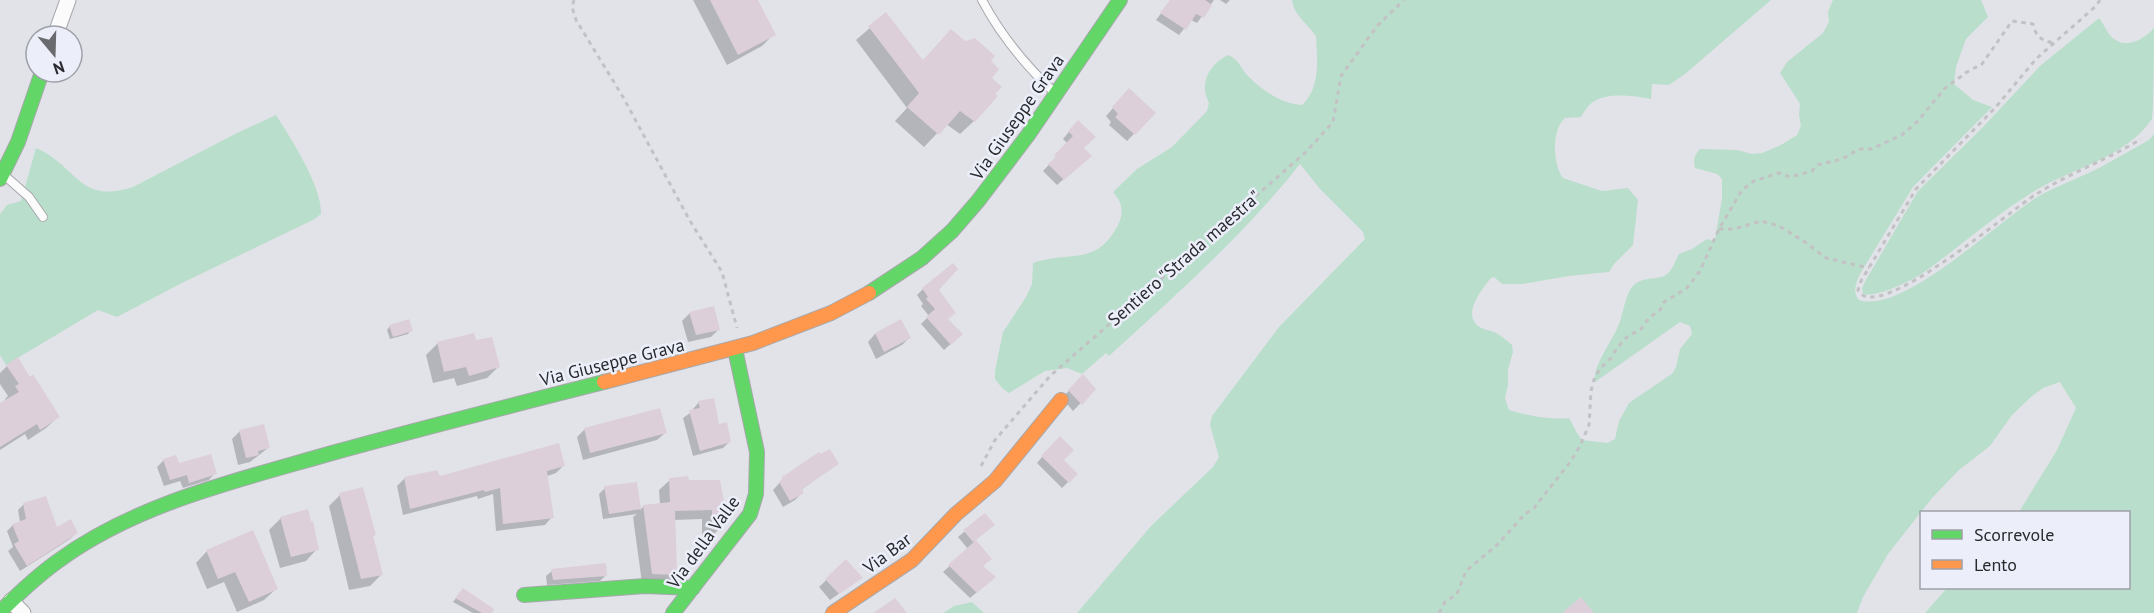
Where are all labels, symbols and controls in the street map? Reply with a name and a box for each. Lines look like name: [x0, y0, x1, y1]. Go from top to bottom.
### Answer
north arrow: [24, 24, 84, 84]
street label: Via Giuseppe Grava: [965, 50, 1069, 185]
text: N: [51, 57, 67, 79]
street label: Sentiero "Strada maestra": [1103, 185, 1265, 331]
street label: Via Giuseppe Grava: [536, 333, 687, 391]
street label: Via della Valle: [661, 491, 744, 594]
legend: [1920, 511, 2130, 589]
text: Scorrevole: [1974, 523, 2054, 546]
street label: Via Bar: [858, 527, 916, 579]
text: Lento: [1974, 553, 2017, 576]

